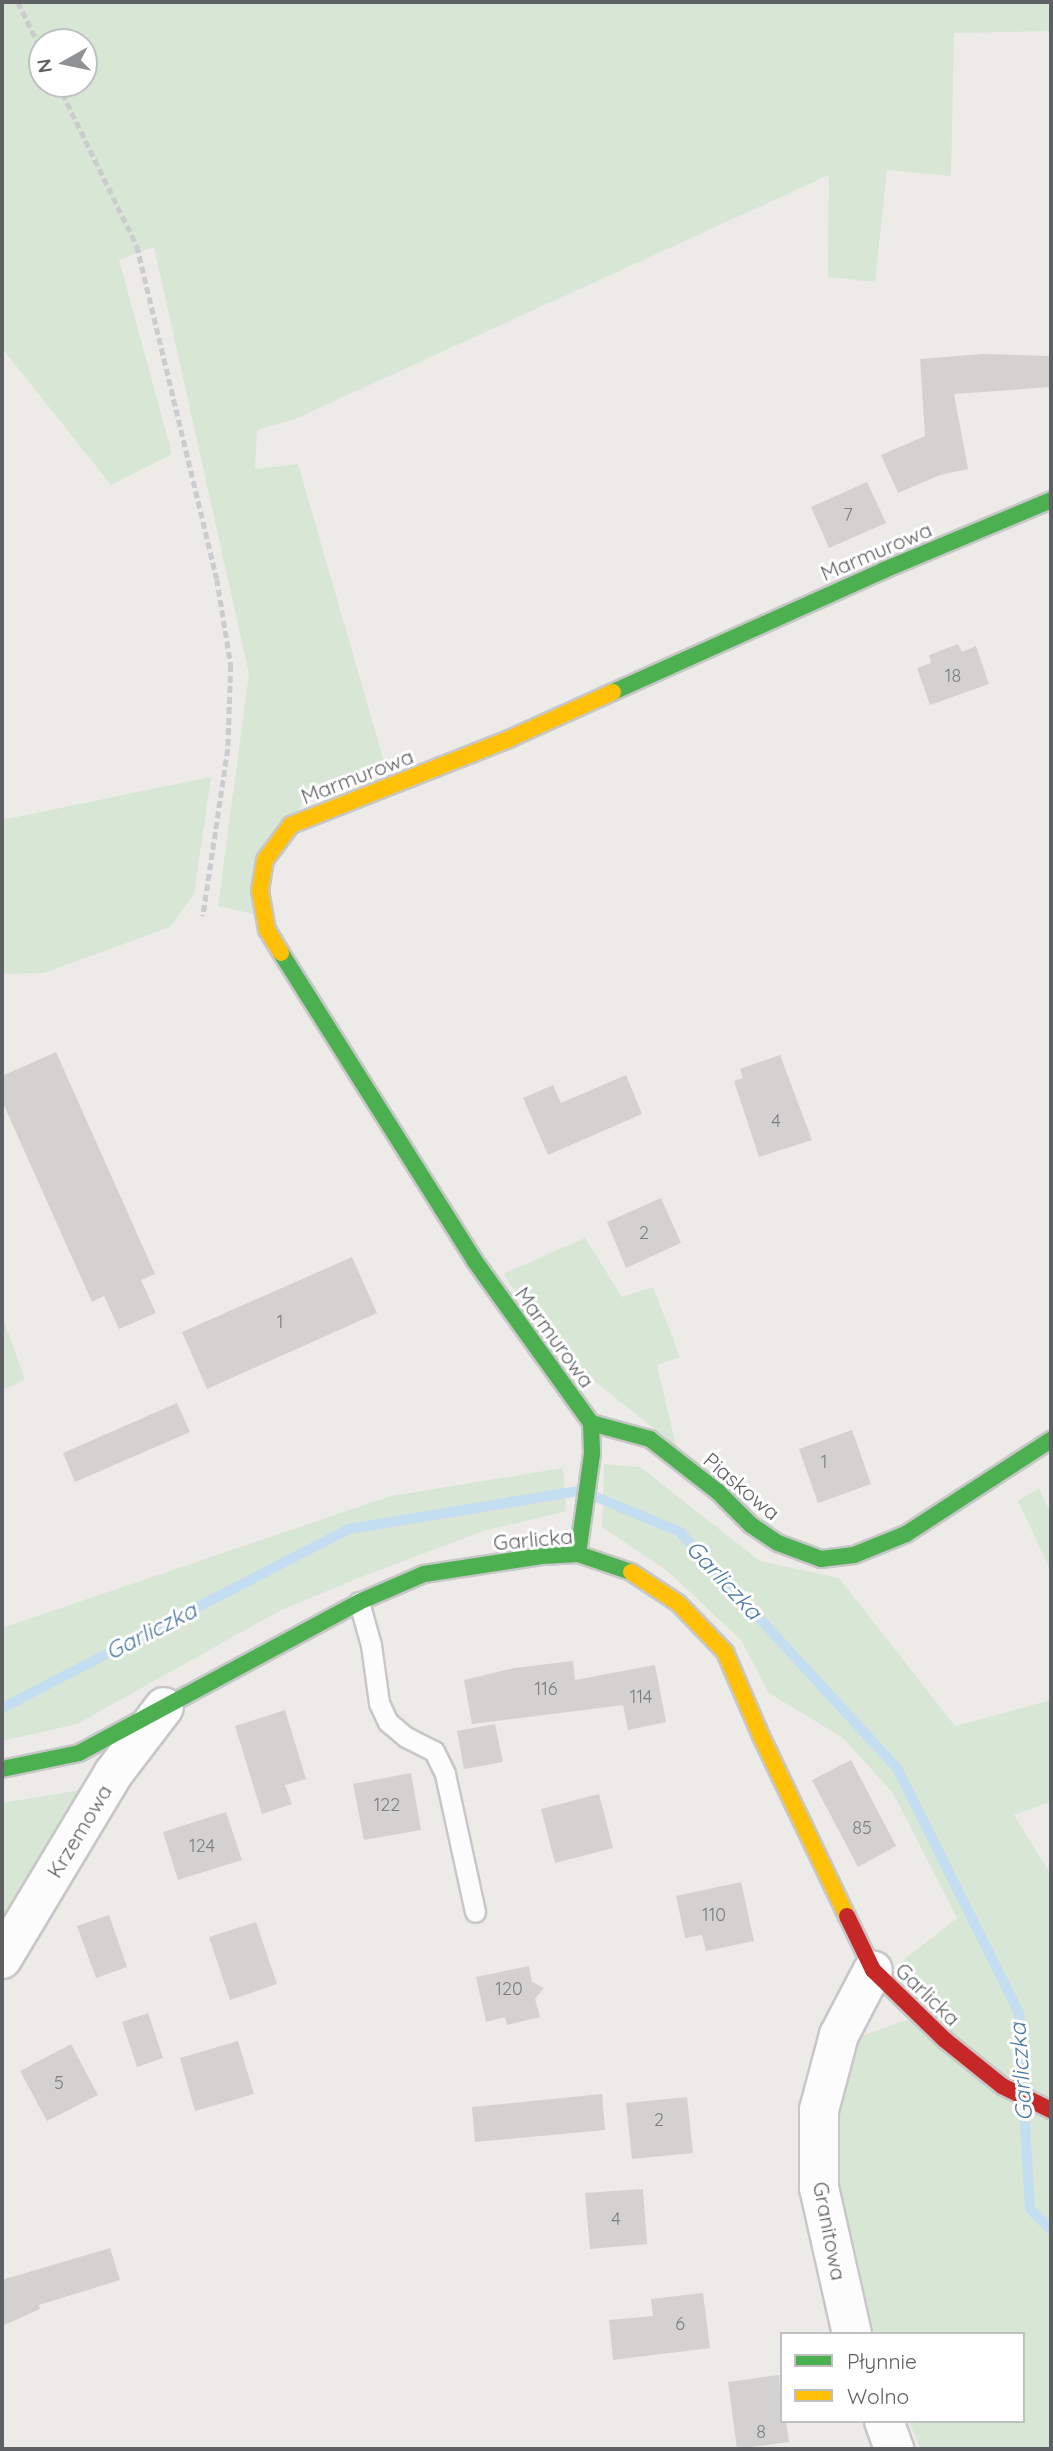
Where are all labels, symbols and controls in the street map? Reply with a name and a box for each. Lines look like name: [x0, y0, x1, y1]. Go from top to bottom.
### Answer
north arrow: [28, 28, 98, 98]
text: N: [31, 57, 57, 75]
house number: 7: [843, 504, 853, 526]
street label: Marmurowa: [817, 516, 935, 586]
house number: 18: [945, 665, 961, 687]
street label: Marmurowa: [297, 743, 417, 809]
house number: 4: [771, 1110, 781, 1132]
house number: 2: [639, 1222, 649, 1244]
street label: Marmurowa: [510, 1282, 600, 1392]
house number: 1: [277, 1311, 283, 1333]
street label: Piaskowa: [699, 1447, 785, 1525]
house number: 1: [821, 1451, 827, 1473]
street label: Garlicka: [492, 1523, 574, 1555]
water label: Garliczka: [680, 1535, 768, 1625]
water label: Garliczka: [101, 1596, 201, 1666]
house number: 116: [534, 1678, 558, 1700]
house number: 114: [630, 1686, 652, 1708]
street label: Krzemowa: [41, 1780, 117, 1882]
house number: 122: [374, 1794, 400, 1816]
house number: 85: [852, 1817, 872, 1839]
house number: 124: [189, 1835, 215, 1857]
house number: 110: [702, 1904, 726, 1926]
street label: Garlicka: [891, 1957, 965, 2031]
house number: 120: [495, 1978, 523, 2000]
water label: Garliczka: [1004, 2022, 1038, 2122]
house number: 5: [54, 2072, 64, 2094]
house number: 2: [654, 2109, 664, 2131]
street label: Granitowa: [808, 2179, 852, 2283]
house number: 4: [611, 2208, 621, 2230]
house number: 6: [675, 2313, 685, 2335]
legend: [780, 2332, 1025, 2423]
text: Płynnie: [847, 2348, 917, 2374]
text: Wolno: [847, 2383, 909, 2409]
house number: 8: [756, 2421, 766, 2443]

